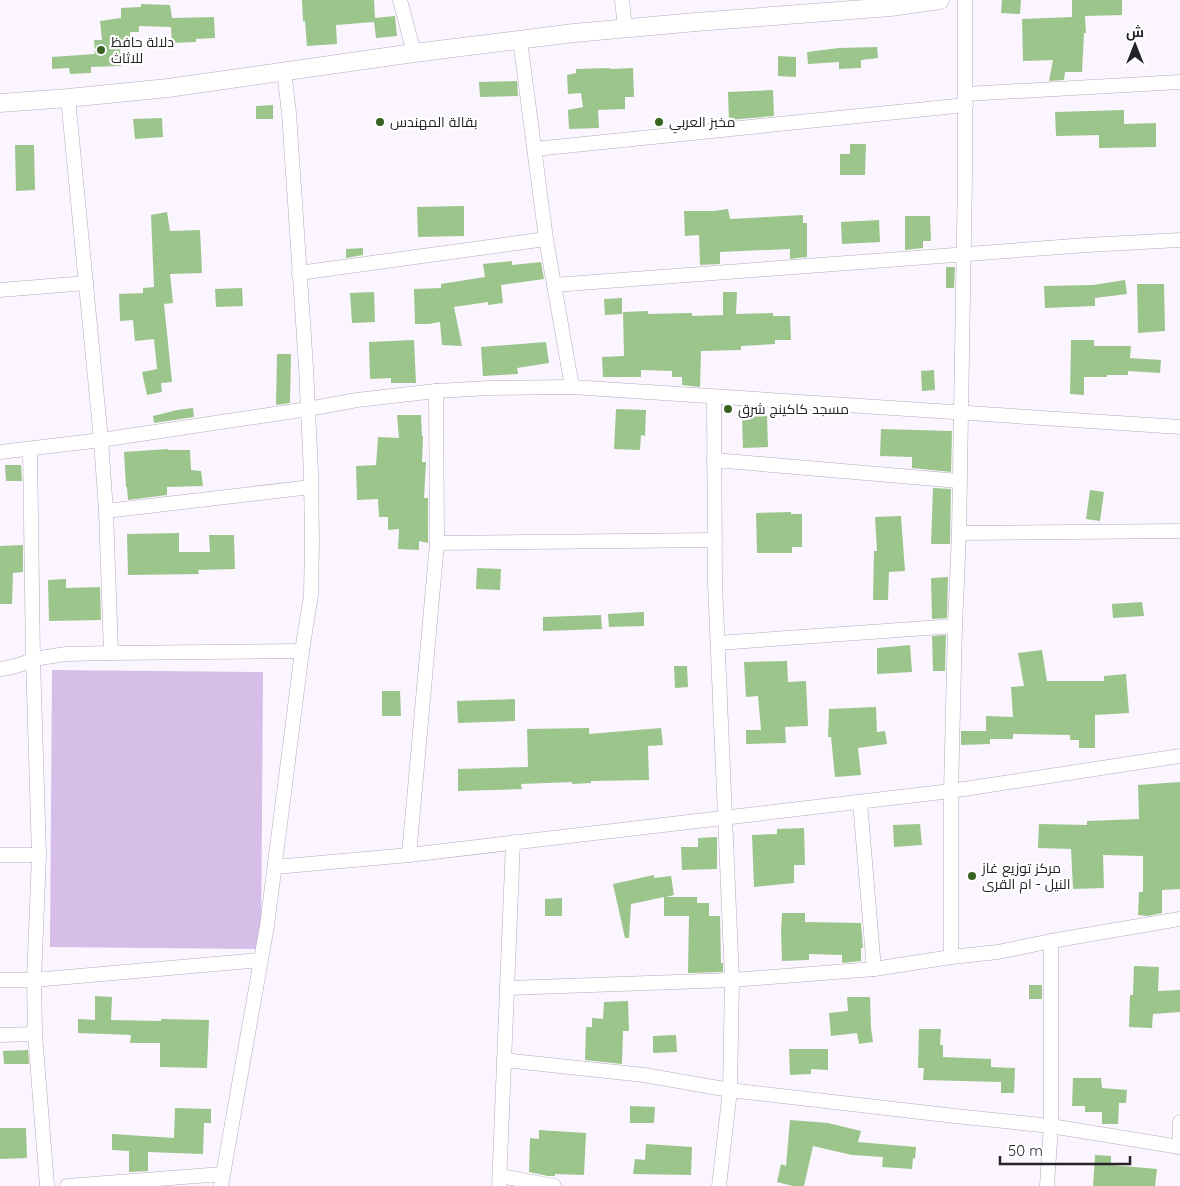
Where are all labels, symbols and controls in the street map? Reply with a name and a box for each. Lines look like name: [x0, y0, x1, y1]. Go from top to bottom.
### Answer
north arrow: [1110, 20, 1160, 70]
text: ش: [1126, 23, 1144, 41]
place label: دلالة حافظ للاثاث: [111, 33, 174, 67]
marker: دلالة حافظ للاثاث: [95, 44, 107, 56]
place label: بقالة المهندس: [390, 113, 477, 131]
place label: مخبز العربي: [669, 113, 735, 134]
marker: بقالة المهندس: [374, 116, 386, 128]
marker: مخبز العربي: [653, 116, 665, 128]
place label: مسجد كاكينج شرق: [738, 400, 849, 418]
marker: مسجد كاكينج شرق: [722, 403, 734, 415]
place label: مركز توزيع غاز النيل - ام القرى: [981, 859, 1070, 894]
marker: مركز توزيع غاز النيل - ام القرى: [966, 870, 978, 882]
scale bar: [1000, 1134, 1130, 1166]
text: 50 m: [1008, 1141, 1043, 1160]

